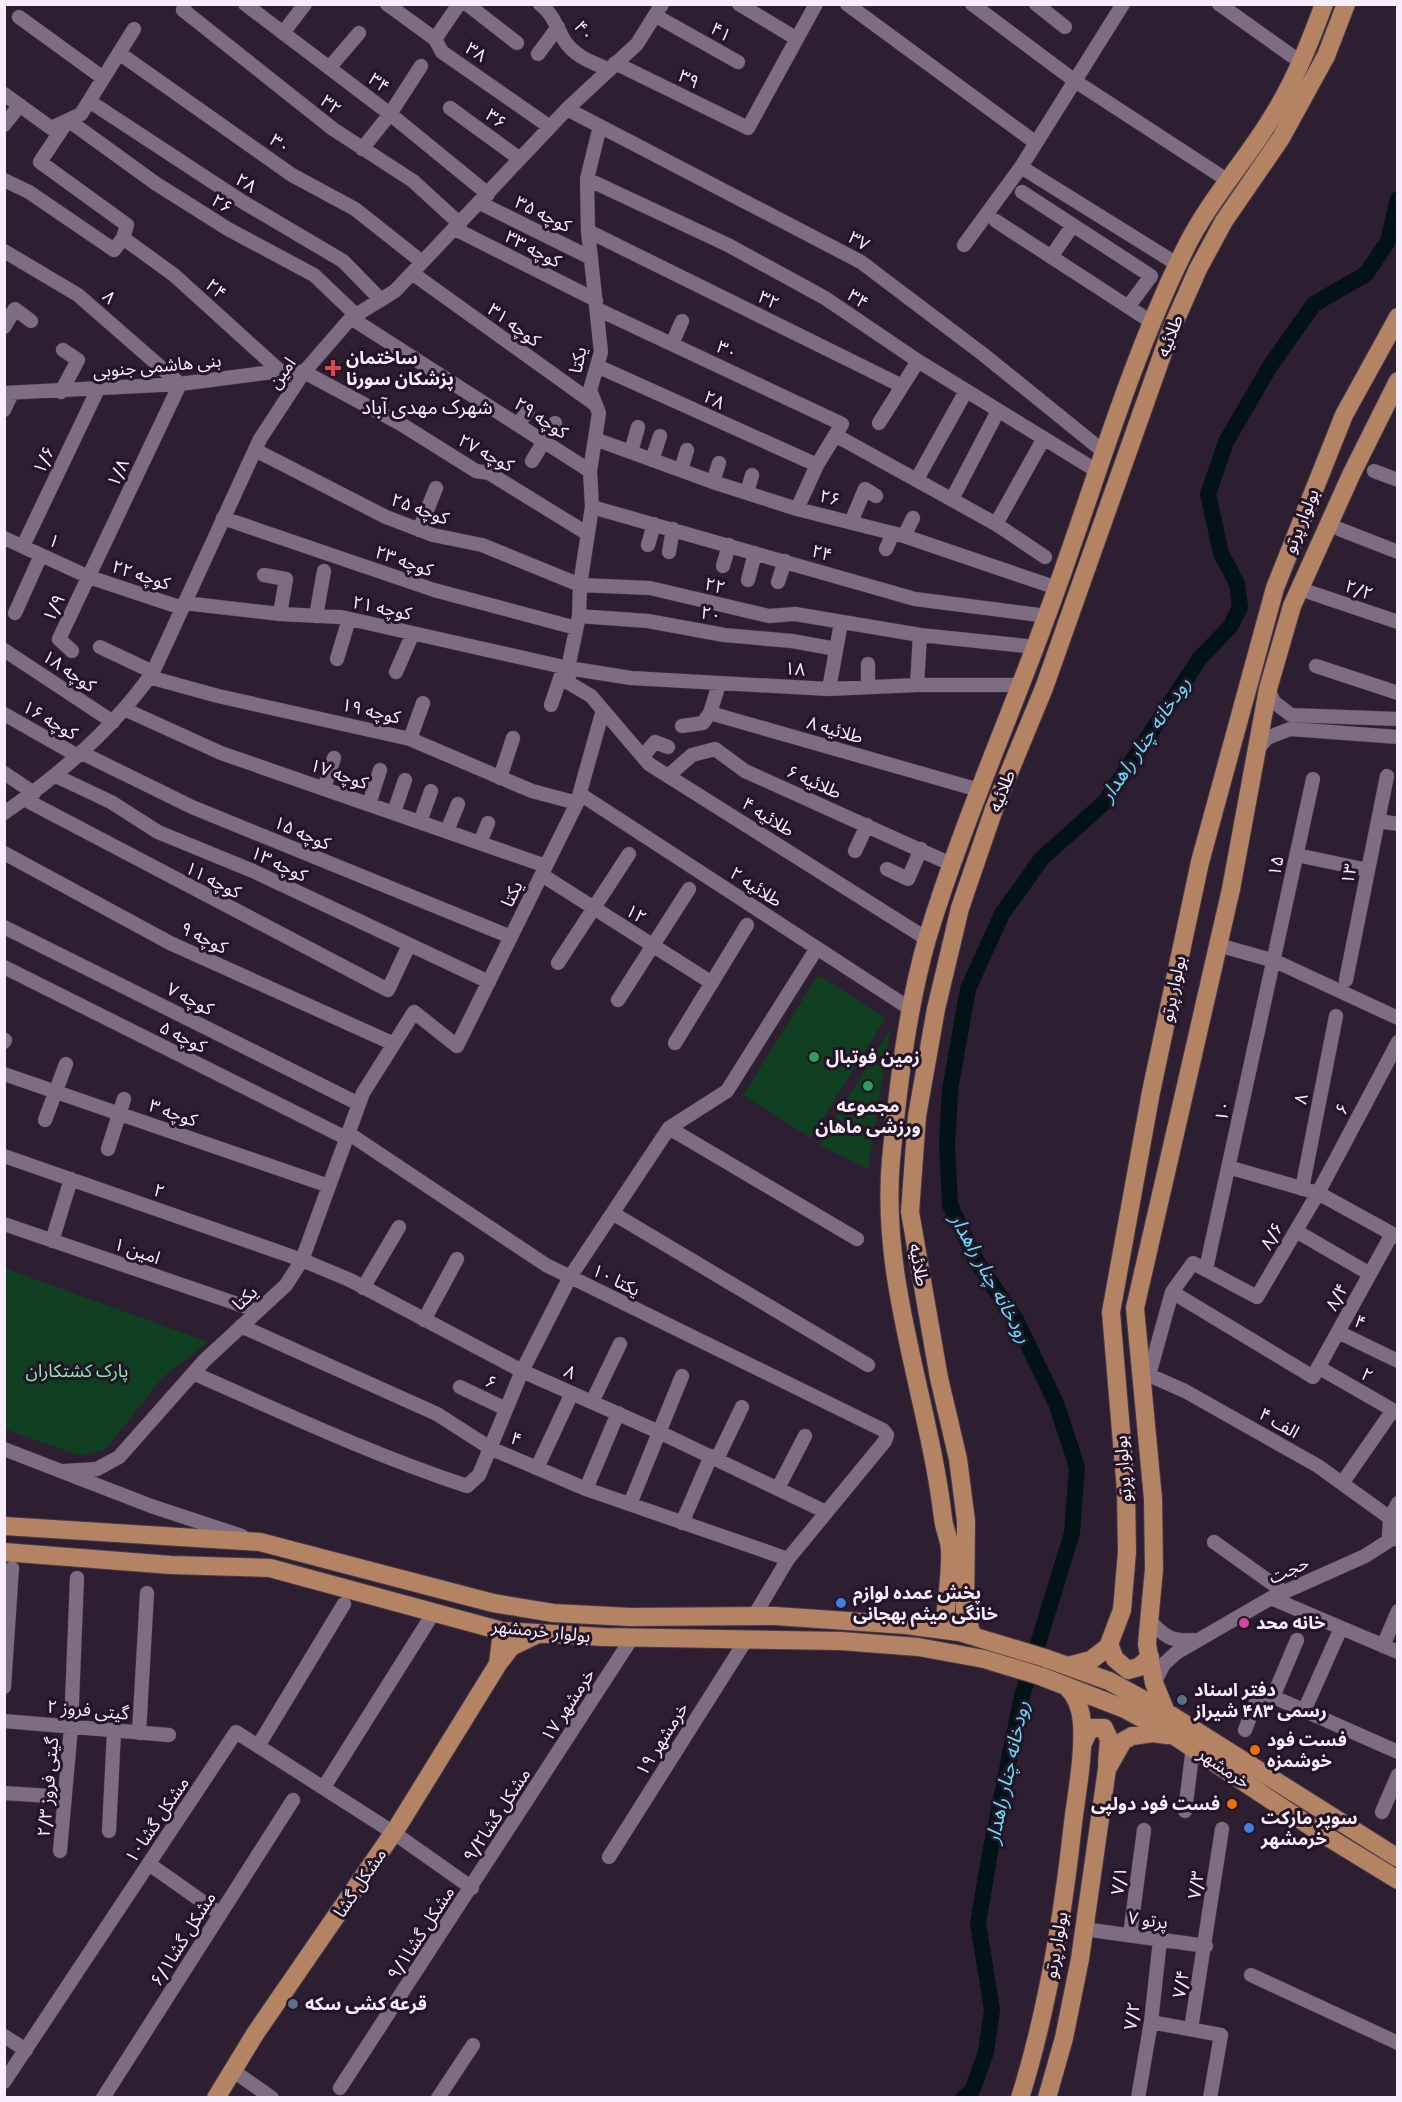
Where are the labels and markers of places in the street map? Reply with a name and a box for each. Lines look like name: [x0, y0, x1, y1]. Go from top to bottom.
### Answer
place label: ساختمان پزشکان سورنا: [346, 347, 454, 391]
marker: ساختمان پزشکان سورنا: [324, 359, 342, 377]
place label: زمین فوتبال: [826, 1046, 920, 1068]
marker: زمین فوتبال: [807, 1050, 821, 1064]
marker: مجموعه ورزشی ماهان: [861, 1079, 875, 1093]
place label: مجموعه ورزشی ماهان: [815, 1095, 921, 1138]
place label: پخش عمده لوازم خانگی میثم بهجانی: [853, 1582, 998, 1627]
marker: پخش عمده لوازم خانگی میثم بهجانی: [834, 1596, 848, 1610]
place label: خانه محد: [1256, 1612, 1325, 1634]
marker: خانه محد: [1237, 1616, 1251, 1630]
place label: دفتر اسناد رسمی ۴۸۳ شیراز: [1193, 1679, 1327, 1722]
marker: دفتر اسناد رسمی ۴۸۳ شیراز: [1175, 1693, 1189, 1707]
place label: فست فود خوشمزه: [1267, 1729, 1347, 1772]
marker: فست فود خوشمزه: [1248, 1743, 1262, 1757]
place label: فست فود دولپی: [1091, 1793, 1220, 1816]
marker: فست فود دولپی: [1225, 1797, 1239, 1811]
place label: سوپر مارکت خرمشهر: [1260, 1807, 1358, 1850]
marker: سوپر مارکت خرمشهر: [1242, 1821, 1256, 1835]
place label: قرعه کشی سکه: [305, 1993, 427, 2015]
marker: قرعه کشی سکه: [286, 1997, 300, 2011]

